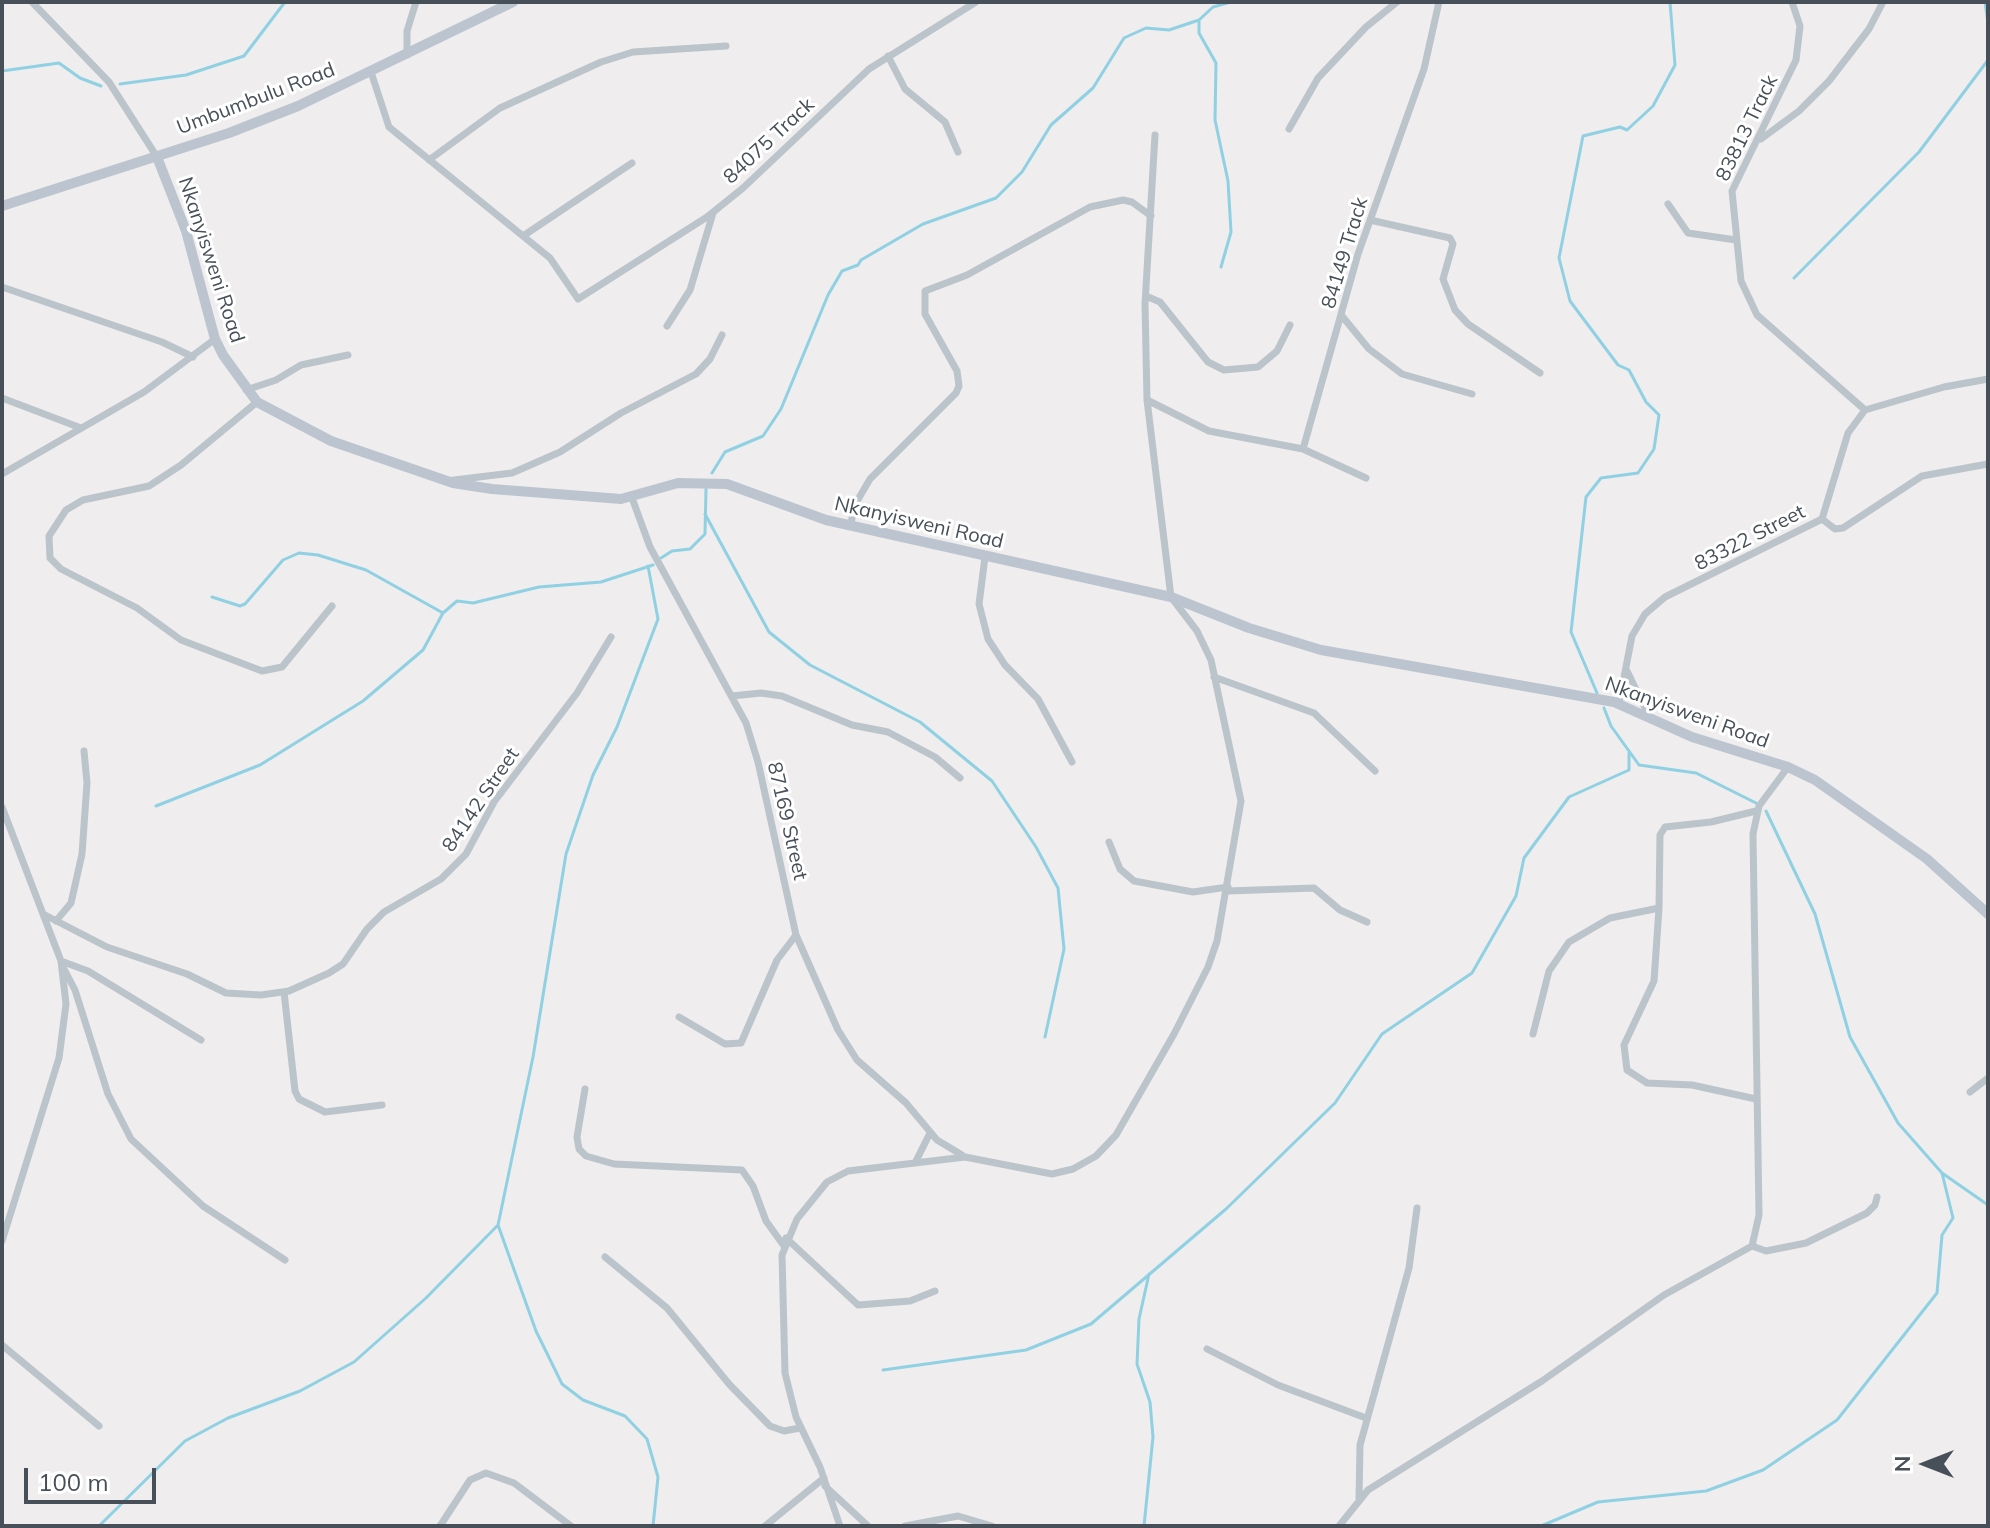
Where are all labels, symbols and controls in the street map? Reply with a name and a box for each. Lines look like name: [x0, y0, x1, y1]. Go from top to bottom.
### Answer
street label: Umbumbulu Road: [174, 58, 338, 140]
street label: 83813 Track: [1711, 71, 1783, 185]
street label: 84075 Track: [719, 93, 819, 189]
street label: Nkanyisweni Road: [173, 174, 249, 346]
street label: 84149 Track: [1317, 194, 1373, 312]
street label: Nkanyisweni Road: [832, 492, 1006, 554]
street label: 83322 Street: [1691, 500, 1809, 576]
street label: Nkanyisweni Road: [1602, 672, 1772, 754]
street label: 84142 Street: [437, 743, 525, 857]
street label: 87169 Street: [762, 760, 812, 882]
north arrow: [1886, 1424, 1966, 1504]
scale bar: [28, 1452, 160, 1502]
text: N: [1888, 1456, 1916, 1472]
text: 100 m: [38, 1467, 109, 1497]

